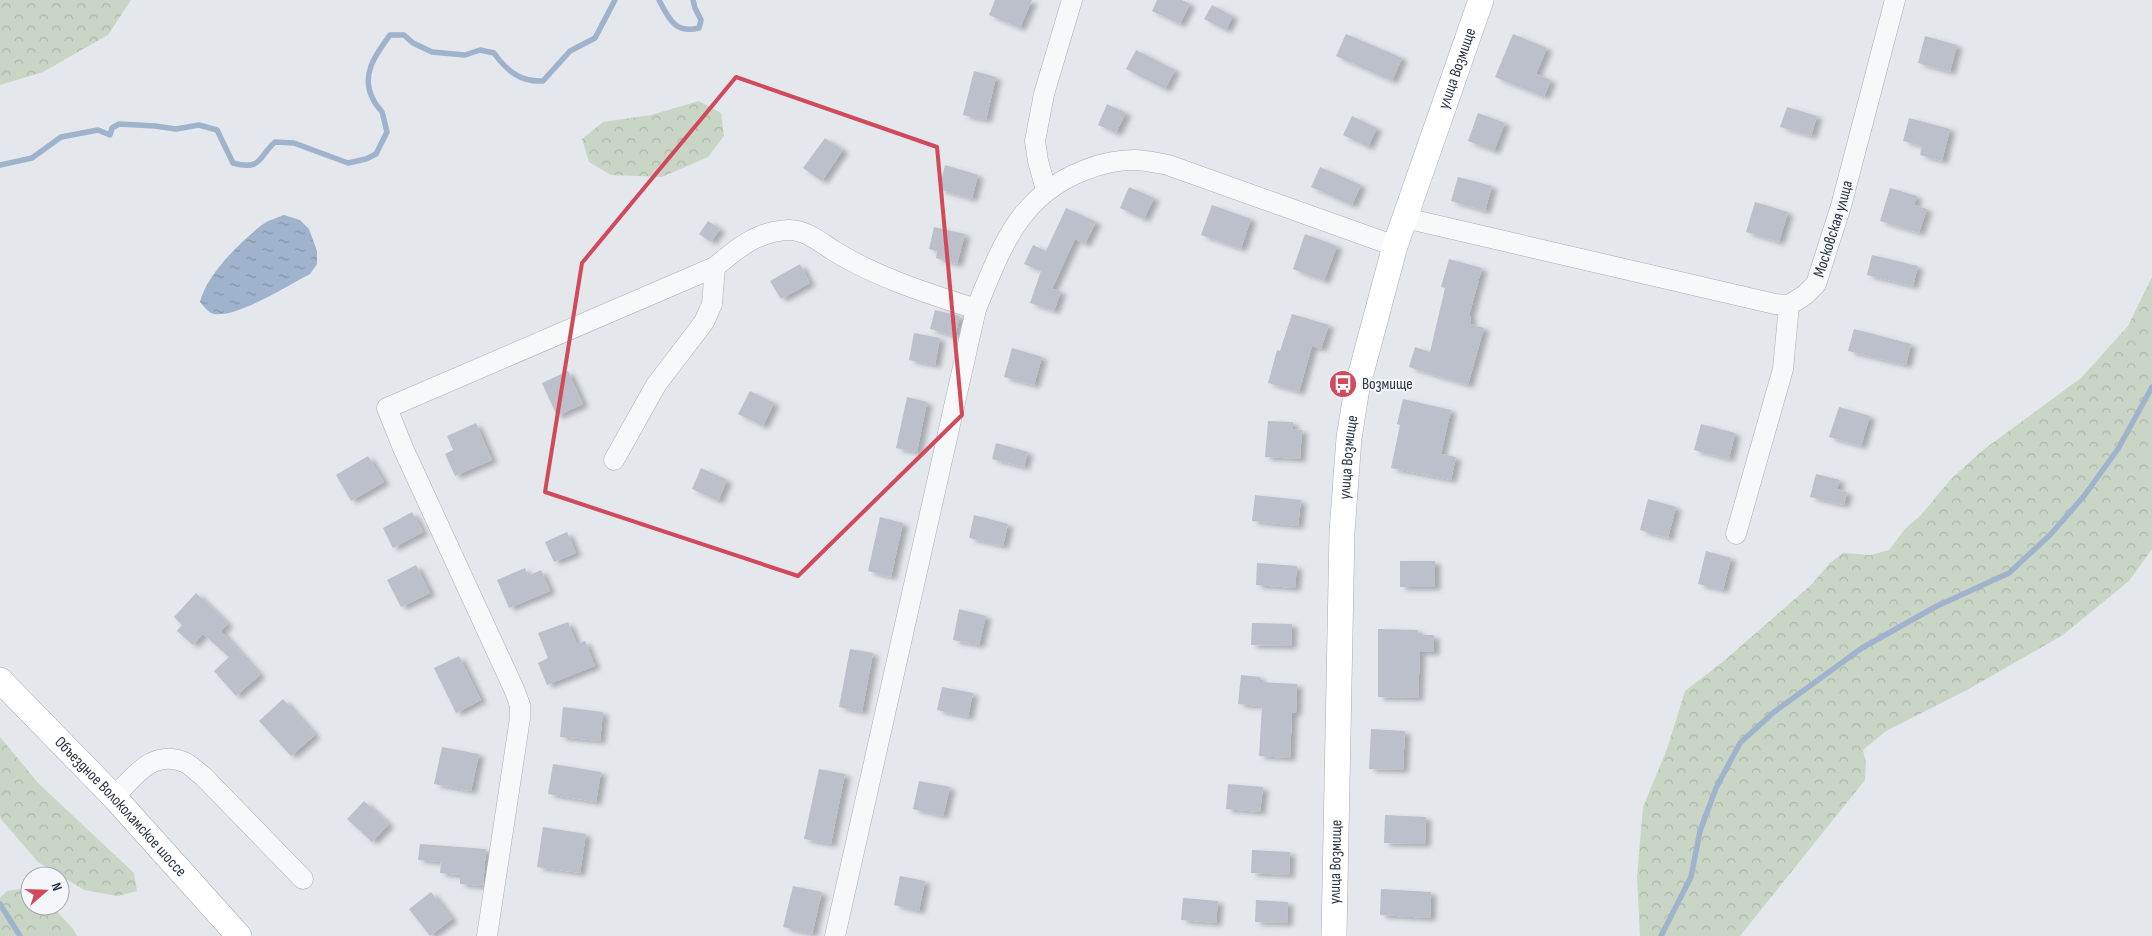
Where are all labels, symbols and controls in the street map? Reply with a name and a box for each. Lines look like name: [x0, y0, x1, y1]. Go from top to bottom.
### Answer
street label: улица Возмище: [1434, 25, 1480, 112]
street label: Московская улица: [1809, 178, 1857, 280]
bus stop icon: Возмище: [1328, 369, 1358, 399]
place label: Возмище: [1362, 375, 1413, 394]
street label: улица Возмище: [1335, 414, 1362, 500]
street label: Объездное Волоколамское шоссе: [51, 733, 191, 881]
street label: улица Возмище: [1325, 820, 1346, 904]
north arrow: [20, 866, 70, 916]
text: N: [47, 880, 66, 893]

